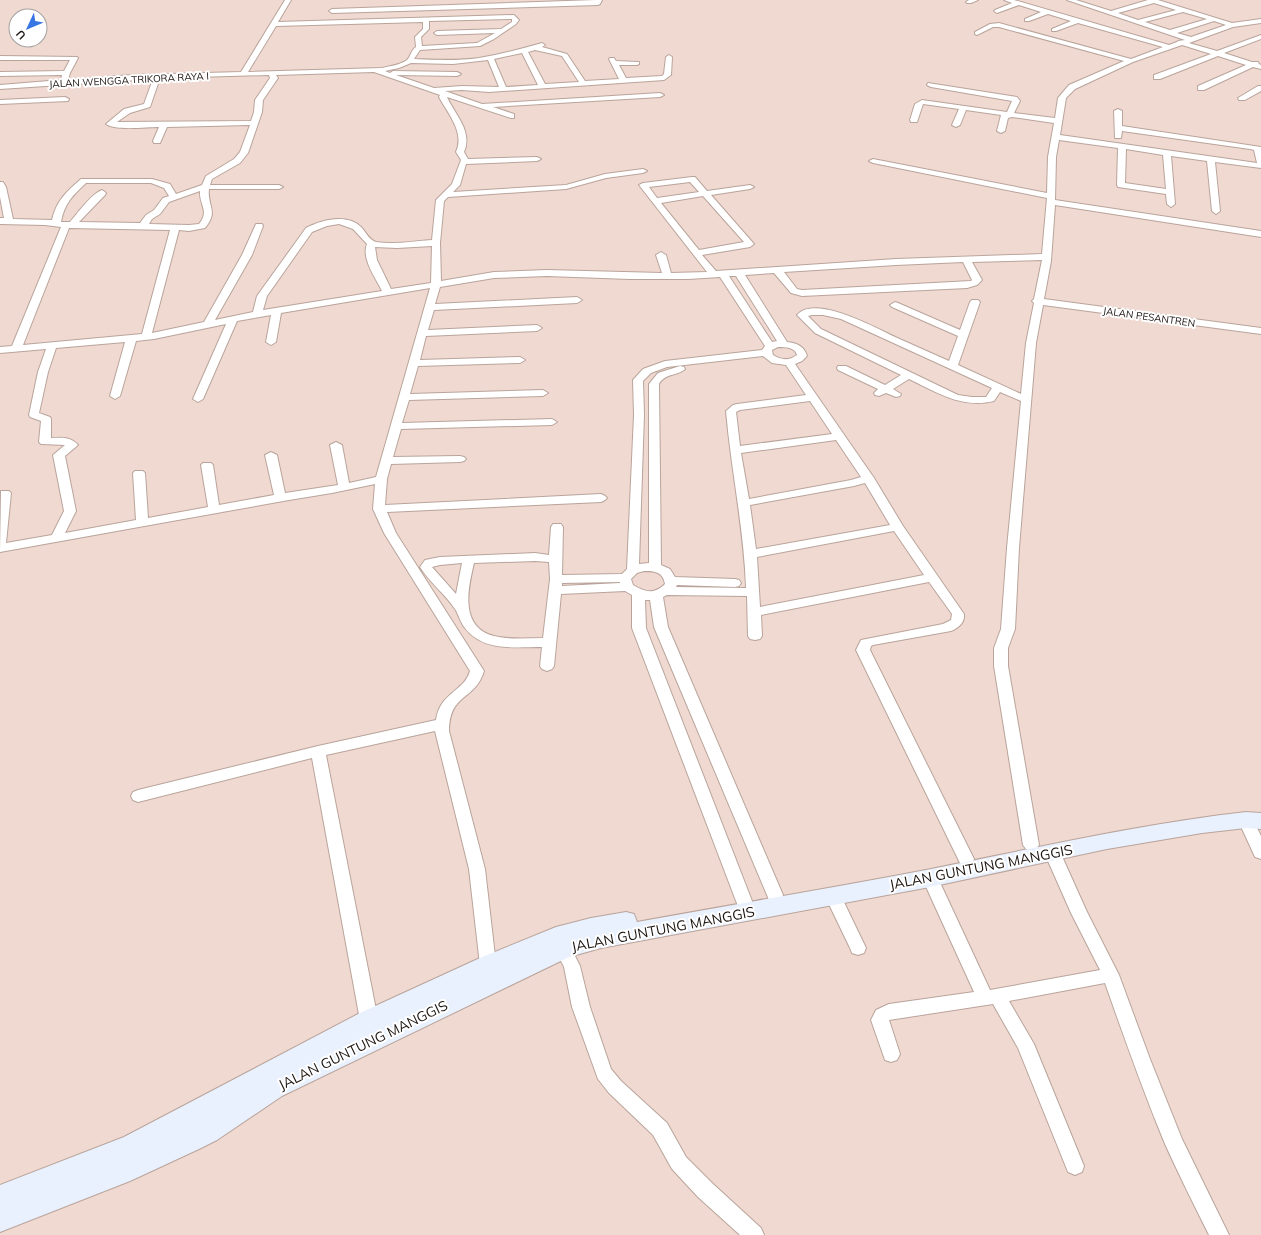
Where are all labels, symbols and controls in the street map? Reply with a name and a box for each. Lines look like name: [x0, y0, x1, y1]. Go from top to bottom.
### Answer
north arrow: [8, 8, 48, 48]
text: U: [13, 27, 29, 43]
street label: JALAN WENGGA TRIKORA RAYA I: [49, 69, 209, 91]
street label: JALAN PESANTREN: [1102, 304, 1196, 330]
street label: JALAN GUNTUNG MANGGIS: [888, 840, 1074, 894]
street label: JALAN GUNTUNG MANGGIS: [570, 902, 756, 956]
street label: JALAN GUNTUNG MANGGIS: [275, 996, 451, 1094]

